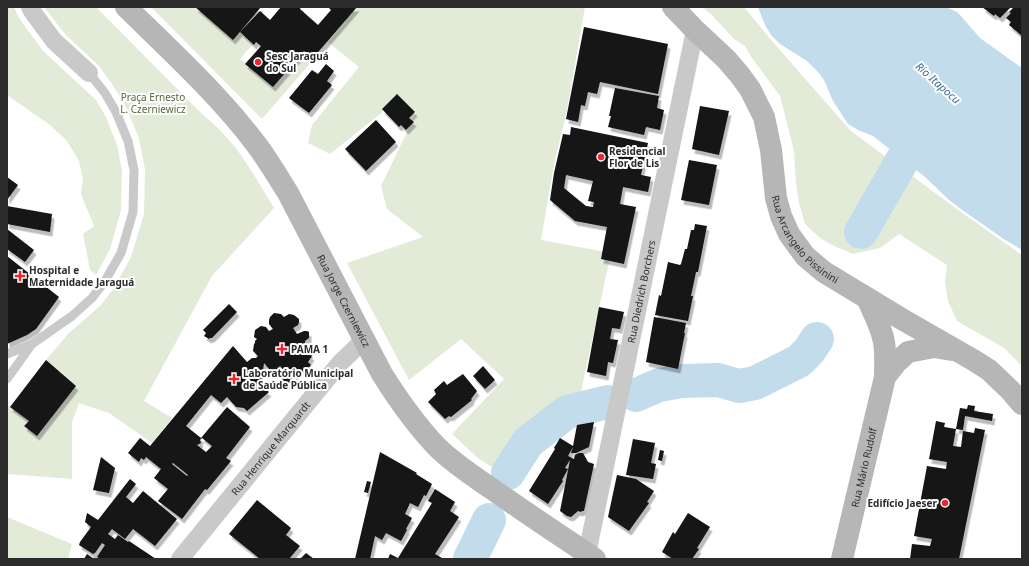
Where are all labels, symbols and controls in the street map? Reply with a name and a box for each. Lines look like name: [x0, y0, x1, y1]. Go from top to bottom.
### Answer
place label: Sesc Jaraguá do Sul: [266, 49, 329, 75]
marker: Sesc Jaraguá do Sul: [253, 57, 263, 67]
water label: Rio Itapocu: [913, 58, 964, 107]
park label: Praça Ernesto L. Czerniewicz: [120, 90, 186, 116]
place label: Residencial Flor de Lis: [609, 144, 665, 170]
marker: Residencial Flor de Lis: [596, 152, 606, 162]
street label: Rua Arcangelo Pissinini: [769, 194, 841, 286]
street label: Rua Diedrich Borchers: [624, 239, 659, 344]
street label: Rua Jorge Czerniewicz: [314, 252, 374, 350]
place label: Hospital e Maternidade Jaraguá: [29, 263, 134, 289]
marker: Hospital e Maternidade Jaraguá: [14, 270, 26, 282]
place label: PAMA 1: [291, 342, 328, 356]
marker: PAMA 1: [276, 343, 288, 355]
place label: Laboratório Municipal de Saúde Pública: [243, 366, 353, 392]
marker: Laboratório Municipal de Saúde Pública: [228, 373, 240, 385]
street label: Rua Henrique Marquardt: [228, 398, 313, 498]
street label: Rua Mário Rudolf: [847, 426, 880, 509]
place label: Edifício Jaeser: [868, 496, 938, 510]
marker: Edifício Jaeser: [940, 498, 950, 508]

